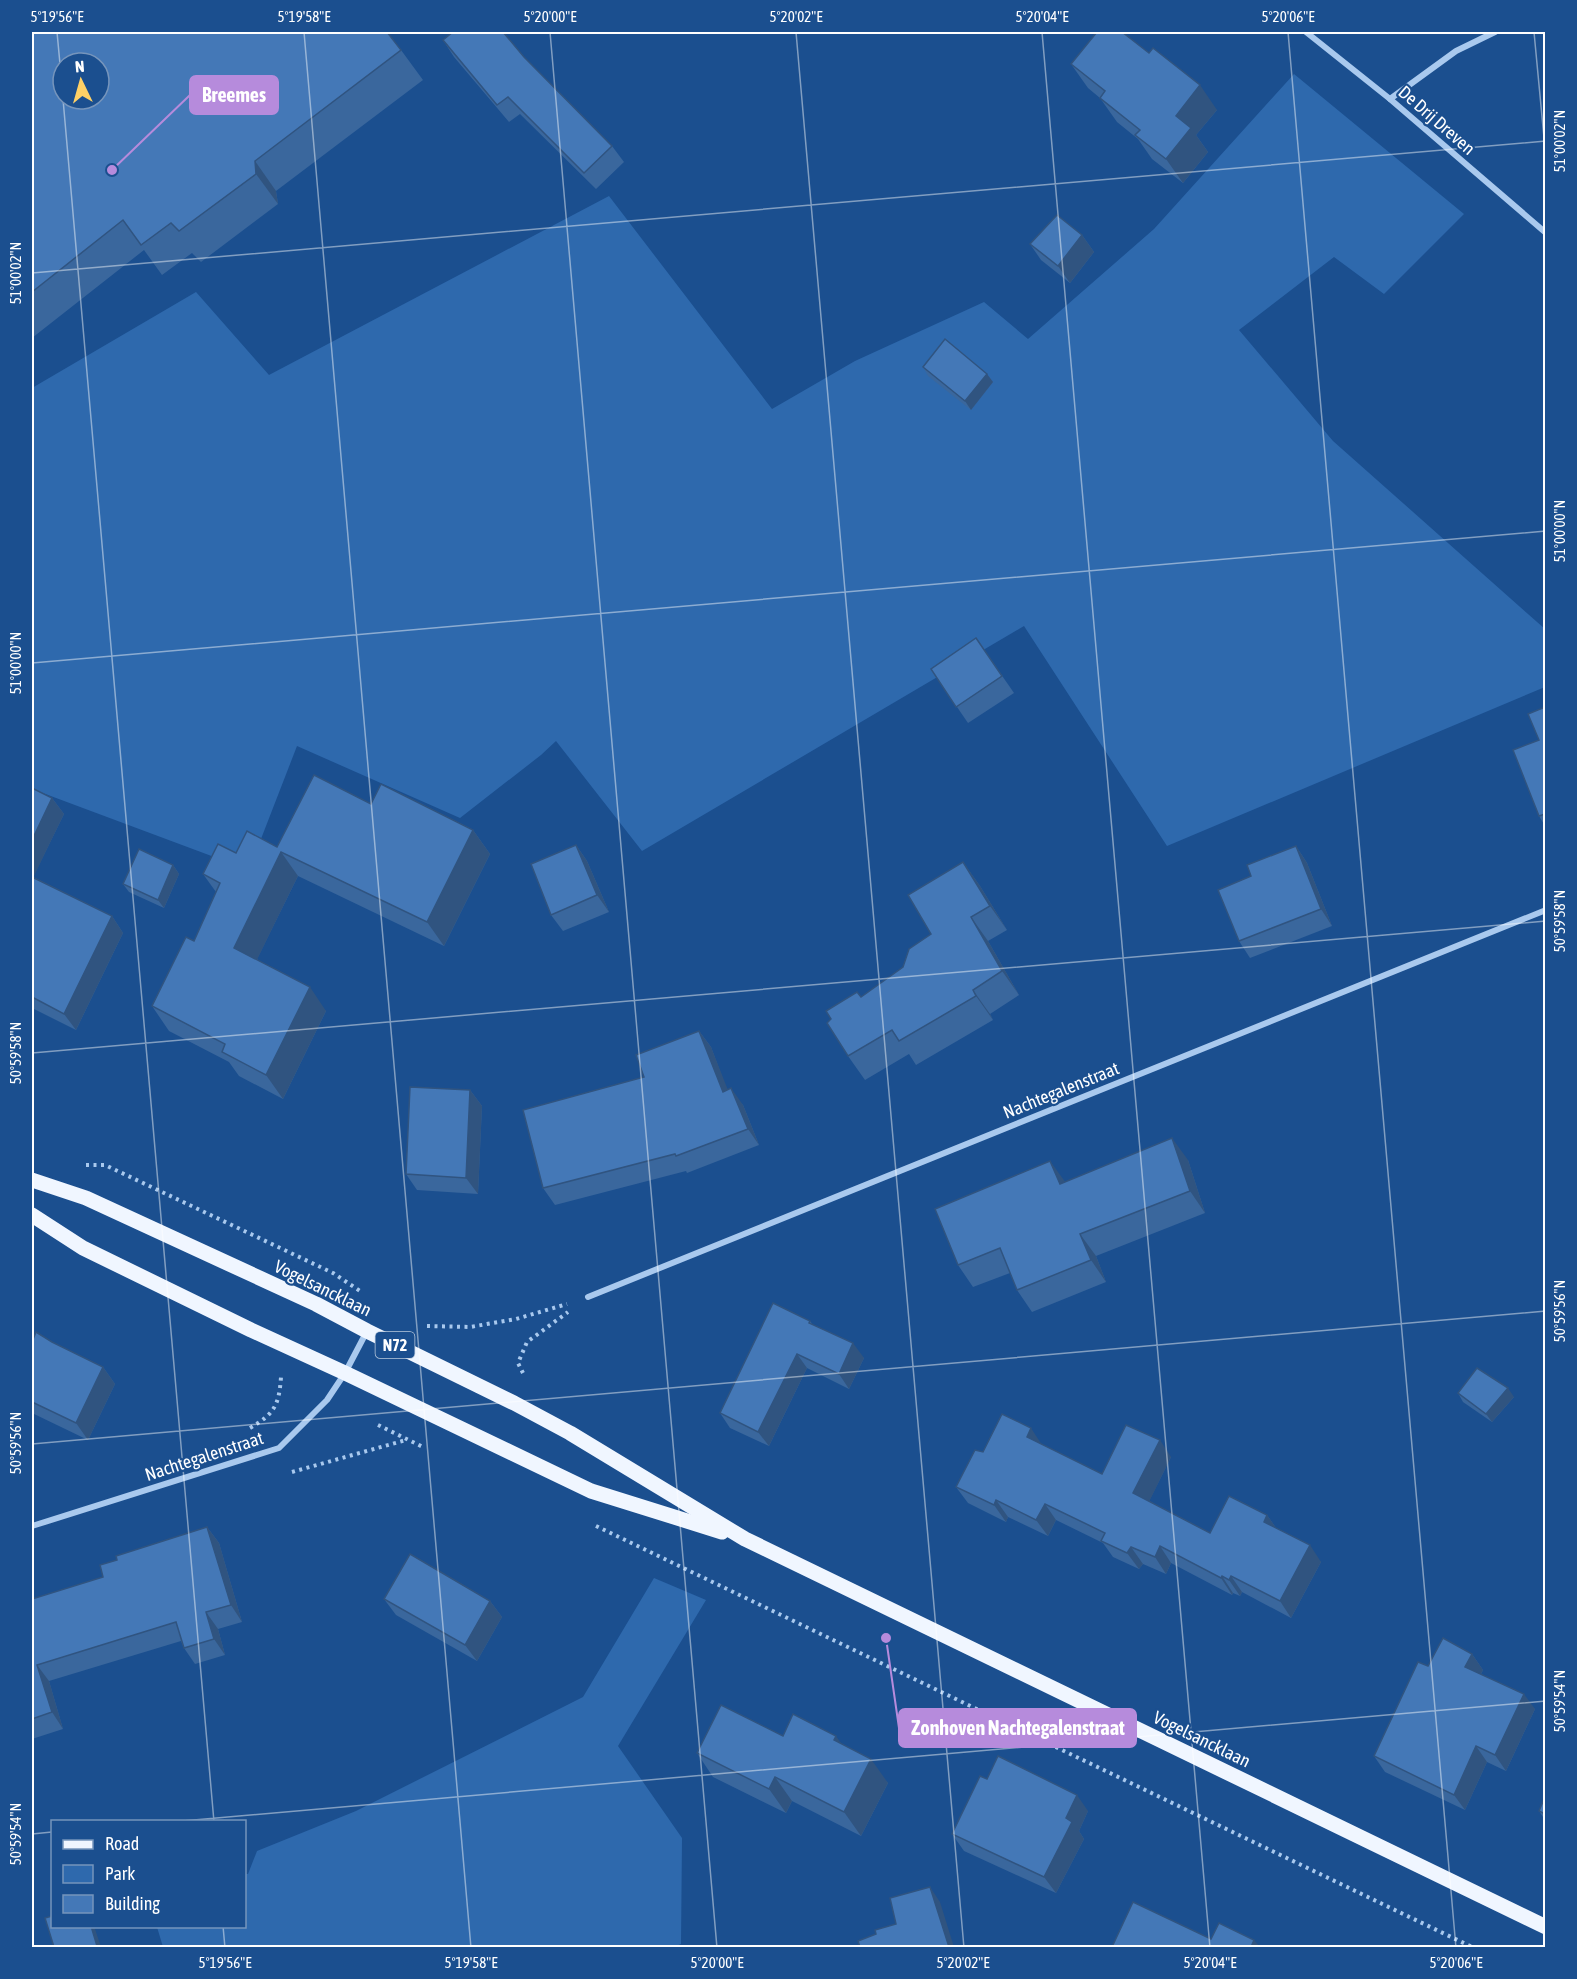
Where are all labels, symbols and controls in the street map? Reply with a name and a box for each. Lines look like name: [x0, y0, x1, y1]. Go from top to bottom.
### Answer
text: 5°19'56"E: [30, 8, 84, 25]
text: 5°19'58"E: [277, 8, 331, 25]
text: 5°20'00"E: [523, 8, 577, 25]
text: 5°20'02"E: [769, 8, 823, 25]
text: 5°20'04"E: [1015, 8, 1069, 25]
text: 5°20'06"E: [1261, 8, 1315, 25]
north arrow: [51, 51, 111, 111]
text: N: [74, 57, 85, 75]
callout: Breemes: [190, 76, 278, 114]
street label: De Drij Dreven: [1394, 81, 1480, 159]
text: Breemes: [202, 83, 266, 106]
text: 51°00'02"N: [1551, 110, 1568, 172]
text: 51°00'02"N: [7, 242, 24, 304]
text: 51°00'00"N: [1551, 500, 1568, 562]
text: 51°00'00"N: [7, 632, 24, 694]
text: 50°59'58"N: [1551, 890, 1568, 952]
text: 50°59'58"N: [7, 1022, 24, 1084]
street label: Nachtegalenstraat: [1000, 1057, 1122, 1123]
street label: Vogelsancklaan: [271, 1255, 375, 1321]
text: 50°59'56"N: [1551, 1280, 1568, 1342]
road number: N72: [376, 1332, 414, 1358]
text: 50°59'56"N: [7, 1412, 24, 1474]
street label: Nachtegalenstraat: [142, 1427, 266, 1485]
text: 50°59'54"N: [1551, 1670, 1568, 1732]
street label: Vogelsancklaan: [1150, 1706, 1254, 1772]
callout: Zonhoven Nachtegalenstraat: [899, 1709, 1136, 1747]
text: Zonhoven Nachtegalenstraat: [911, 1716, 1125, 1739]
text: 50°59'54"N: [7, 1803, 24, 1865]
legend: [51, 1820, 246, 1928]
text: Road: [105, 1833, 139, 1854]
text: Park: [105, 1863, 135, 1884]
text: Building: [105, 1893, 160, 1914]
text: 5°19'56"E: [198, 1954, 252, 1971]
text: 5°19'58"E: [444, 1954, 498, 1971]
text: 5°20'00"E: [690, 1954, 744, 1971]
text: 5°20'02"E: [936, 1954, 990, 1971]
text: 5°20'04"E: [1183, 1954, 1237, 1971]
text: 5°20'06"E: [1429, 1954, 1483, 1971]

